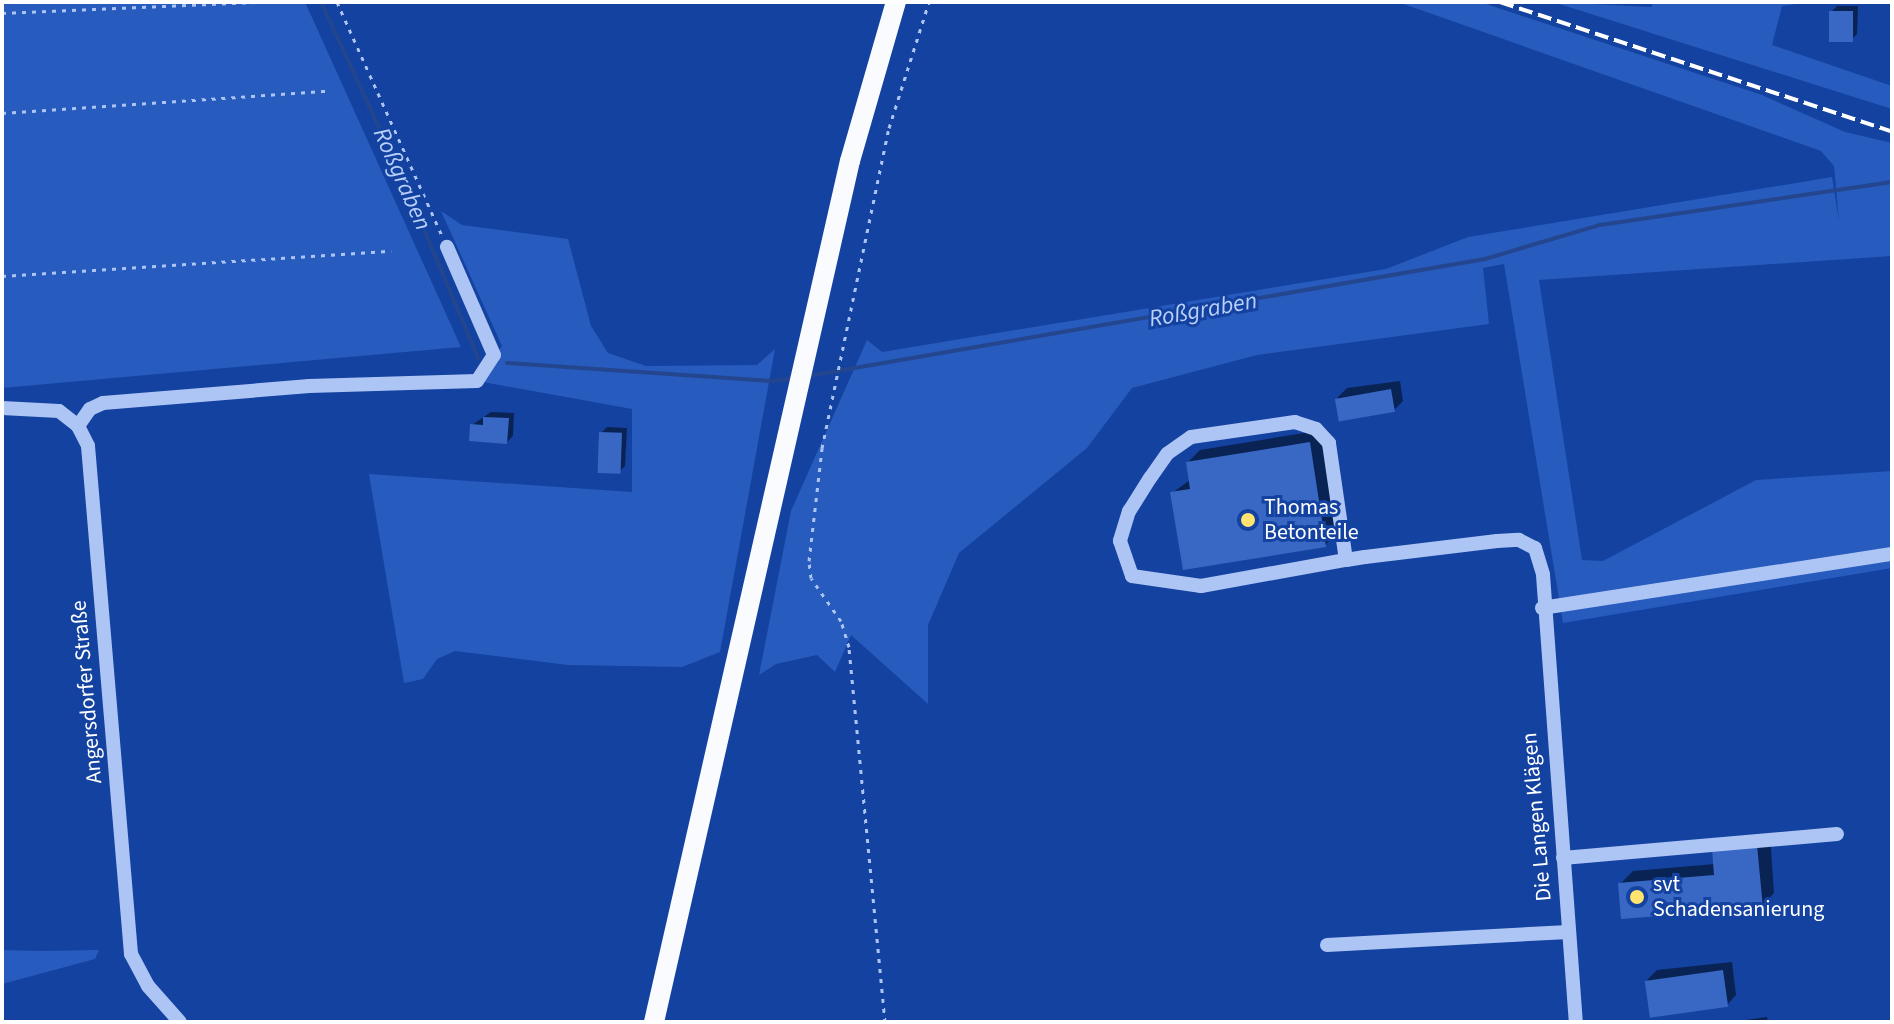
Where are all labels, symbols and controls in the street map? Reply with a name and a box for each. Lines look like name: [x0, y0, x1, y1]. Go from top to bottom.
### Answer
water label: Roßgraben: [367, 123, 437, 235]
water label: Roßgraben: [1147, 286, 1259, 334]
place label: Thomas Betonteile: [1264, 494, 1359, 546]
marker: Thomas Betonteile: [1239, 511, 1257, 529]
street label: Angersdorfer Straße: [66, 599, 108, 785]
street label: Die Langen Klägen: [1516, 731, 1558, 903]
place label: svt Schadensanierung: [1653, 871, 1824, 922]
marker: svt Schadensanierung: [1628, 888, 1646, 906]

